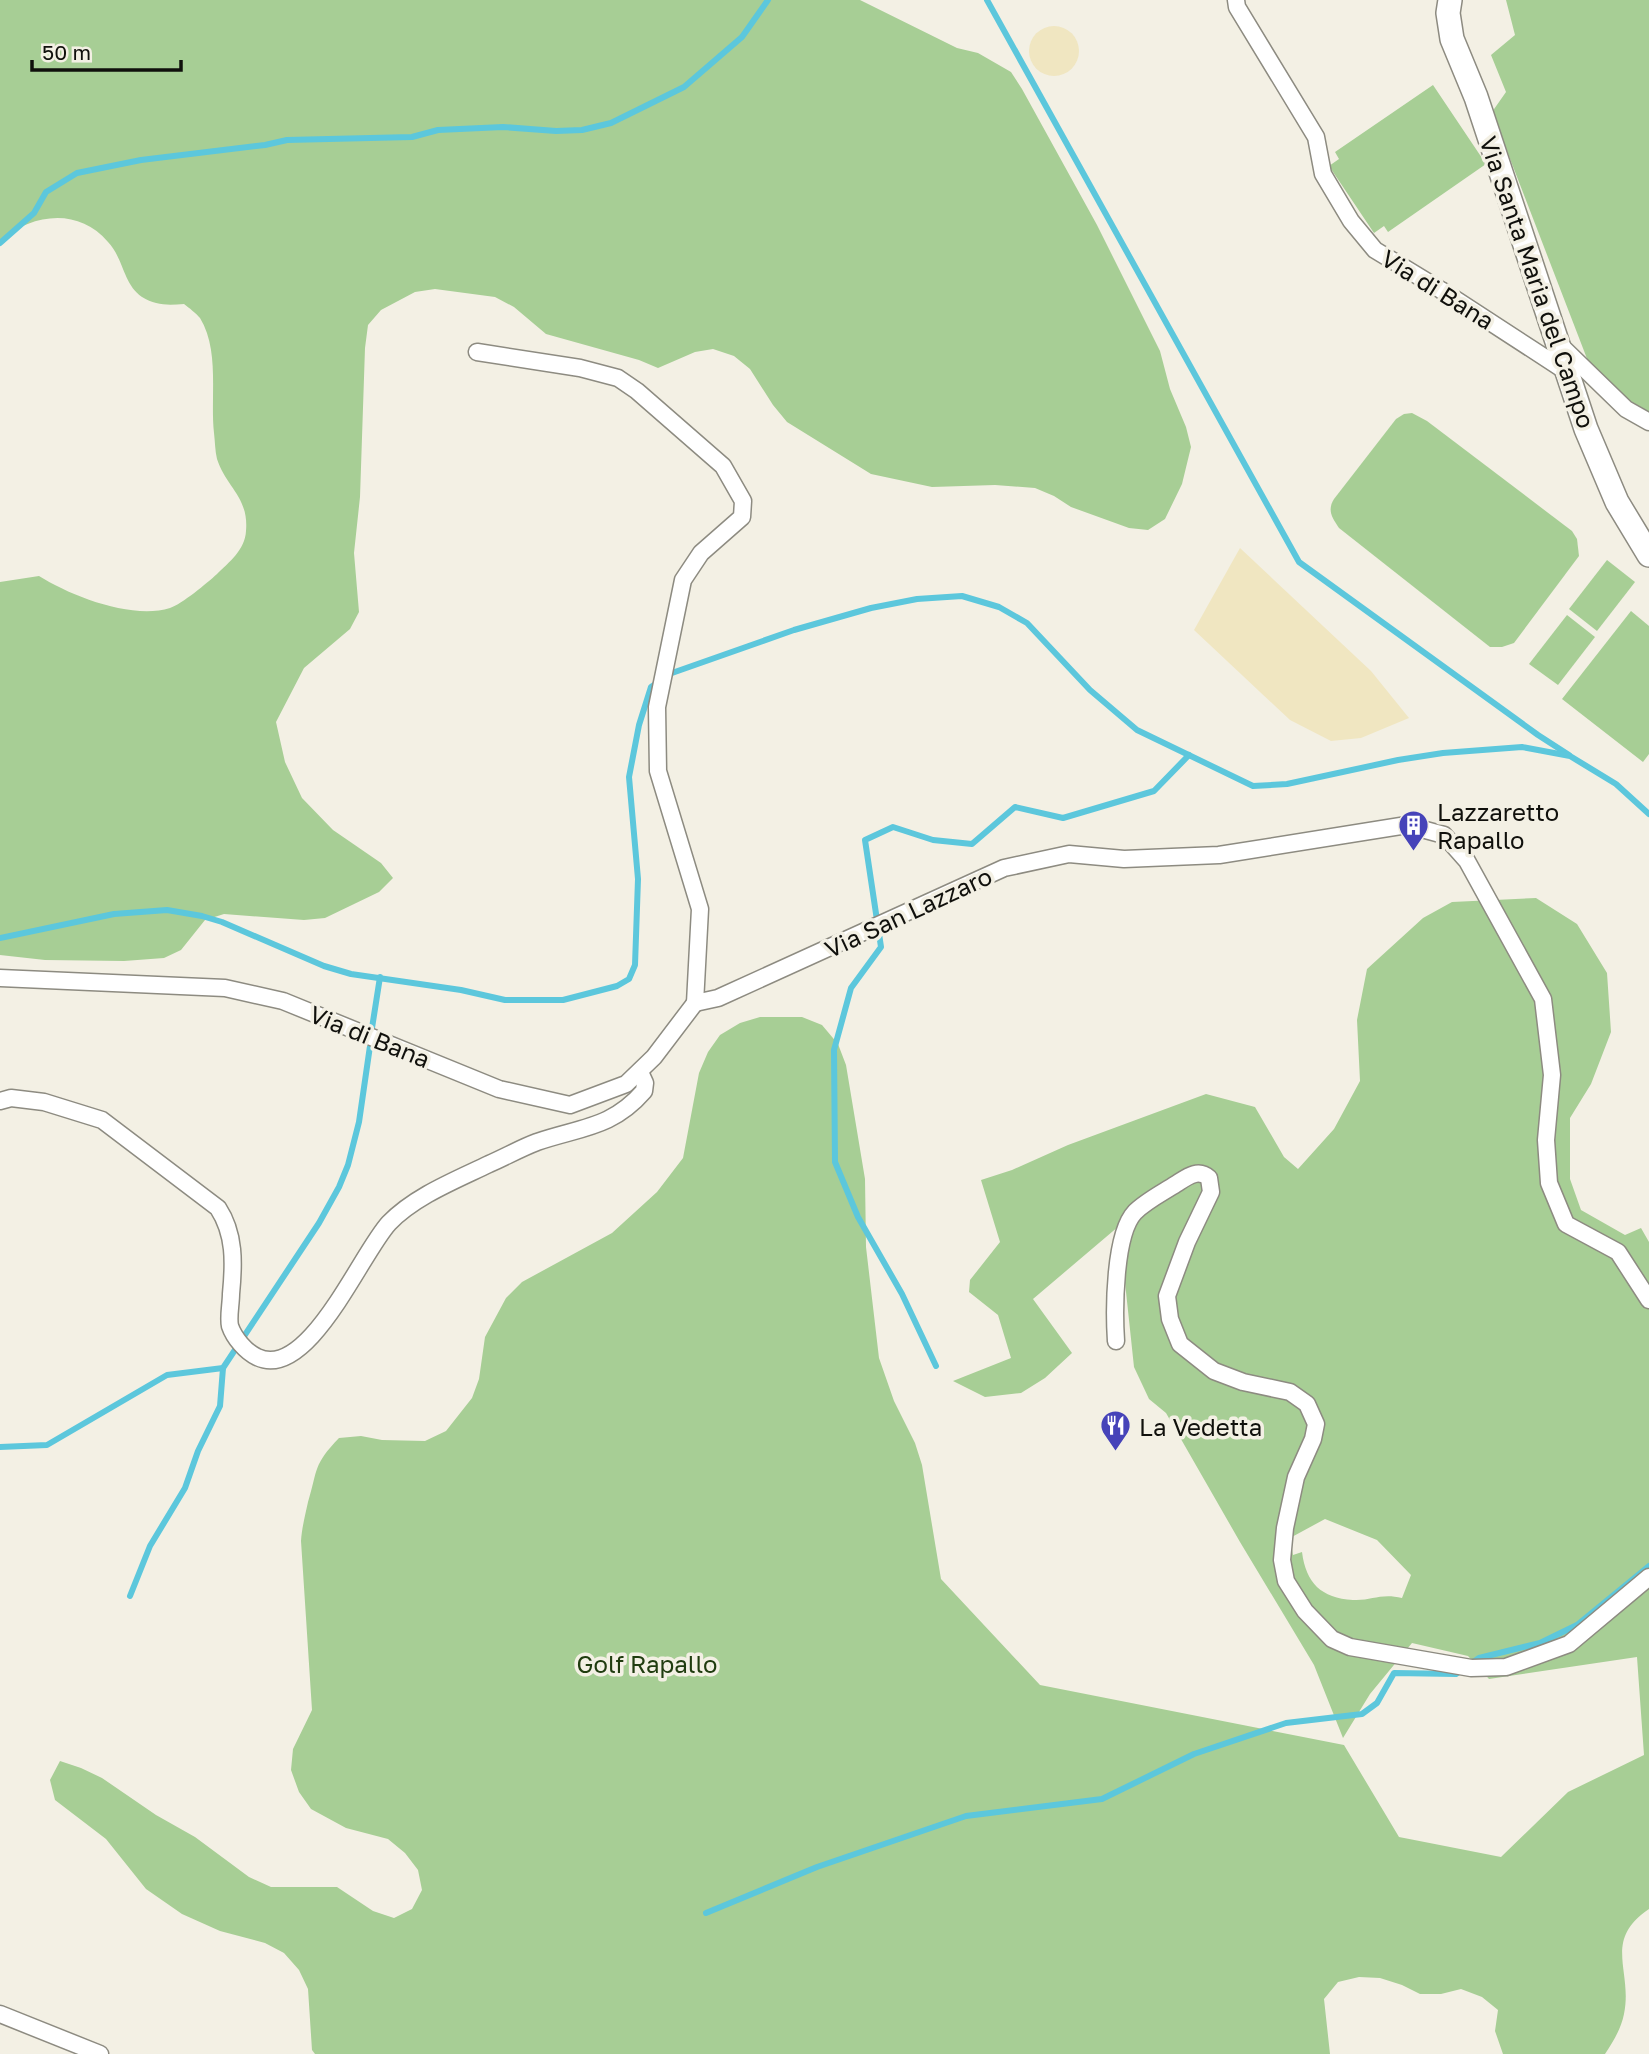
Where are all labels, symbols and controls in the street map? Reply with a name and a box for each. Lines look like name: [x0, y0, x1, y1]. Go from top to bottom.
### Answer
scale bar: [32, 28, 180, 72]
text: 50 m: [42, 39, 91, 65]
street label: Via Santa Maria del Campo: [1474, 132, 1602, 432]
street label: Via di Bana: [1376, 243, 1500, 335]
place label: Lazzaretto Rapallo: [1437, 797, 1559, 854]
building icon: Lazzaretto Rapallo: [1397, 808, 1431, 852]
street label: Via San Lazzaro: [820, 861, 996, 963]
street label: Via di Bana: [306, 999, 434, 1073]
restaurant icon: La Vedetta: [1099, 1409, 1133, 1453]
place label: La Vedetta: [1139, 1412, 1262, 1441]
park label: Golf Rapallo: [577, 1649, 717, 1678]

